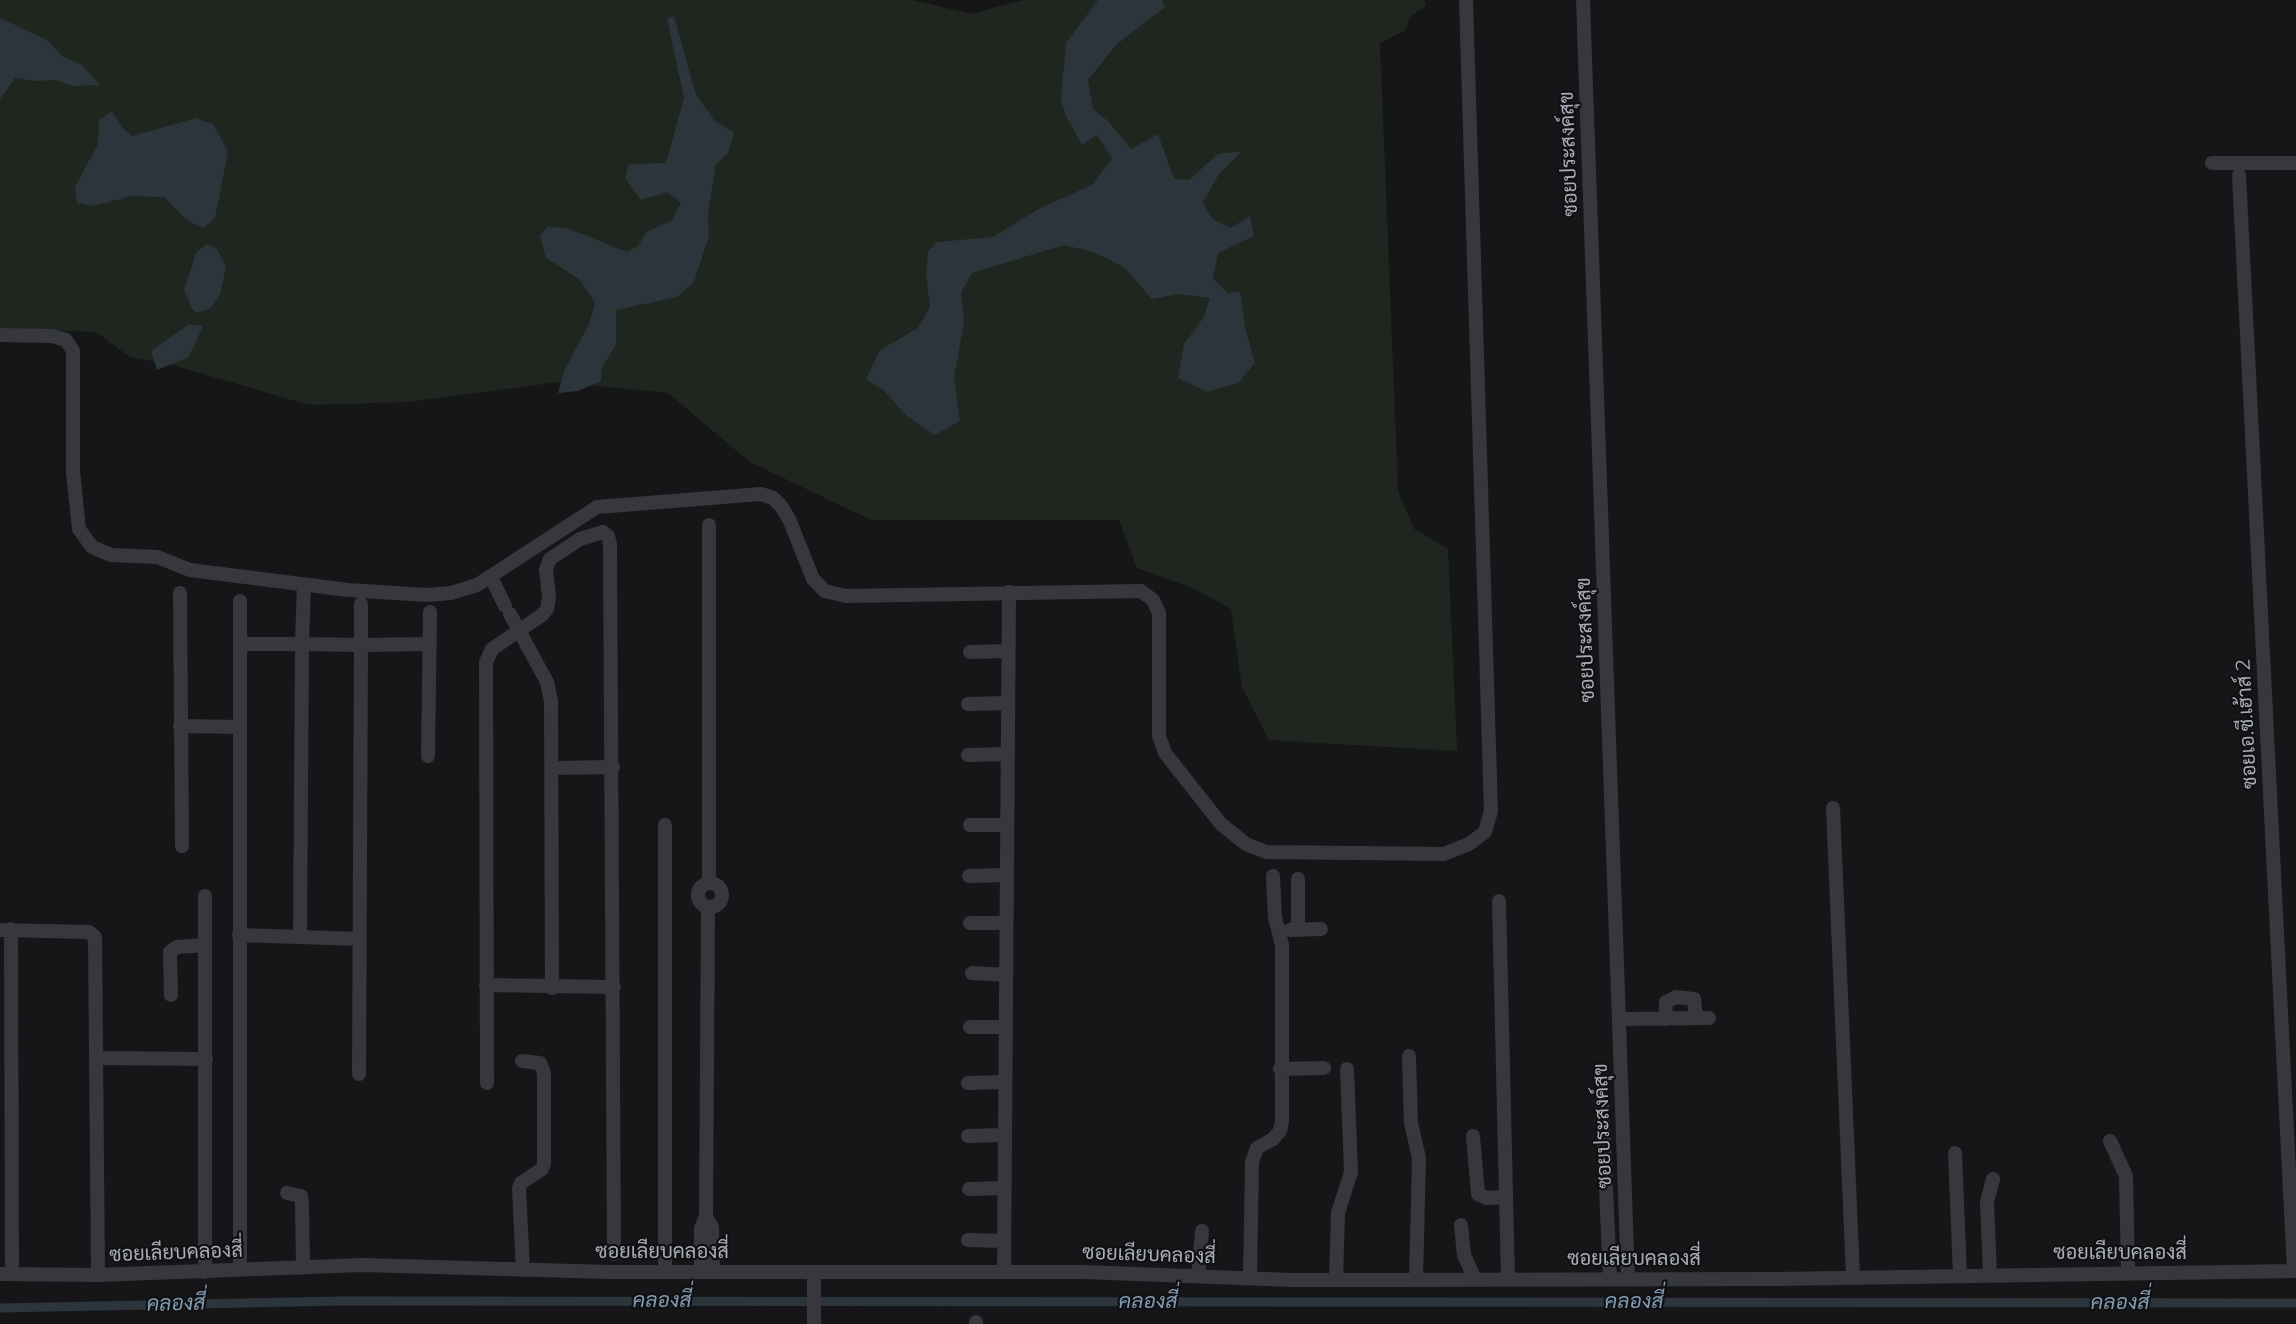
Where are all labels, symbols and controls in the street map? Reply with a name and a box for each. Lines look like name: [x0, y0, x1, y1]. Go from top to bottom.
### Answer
street label: ซอยประสงค์สุข: [1555, 91, 1583, 217]
street label: ซอยประสงค์สุข: [1572, 577, 1600, 703]
street label: ซอยเอ.ซี.เฮ้าส์ 2: [2232, 659, 2262, 789]
street label: ซอยประสงค์สุข: [1589, 1063, 1617, 1189]
street label: ซอยเลียบคลองสี่: [109, 1239, 243, 1267]
street label: ซอยเลียบคลองสี่: [595, 1240, 729, 1264]
street label: ซอยเลียบคลองสี่: [1082, 1241, 1216, 1269]
street label: ซอยเลียบคลองสี่: [2053, 1241, 2187, 1265]
street label: ซอยเลียบคลองสี่: [1567, 1247, 1701, 1271]
water label: คลองสี่: [633, 1288, 691, 1314]
water label: คลองสี่: [1119, 1289, 1177, 1315]
water label: คลองสี่: [1605, 1289, 1663, 1315]
water label: คลองสี่: [2091, 1290, 2149, 1316]
water label: คลองสี่: [146, 1291, 206, 1317]

